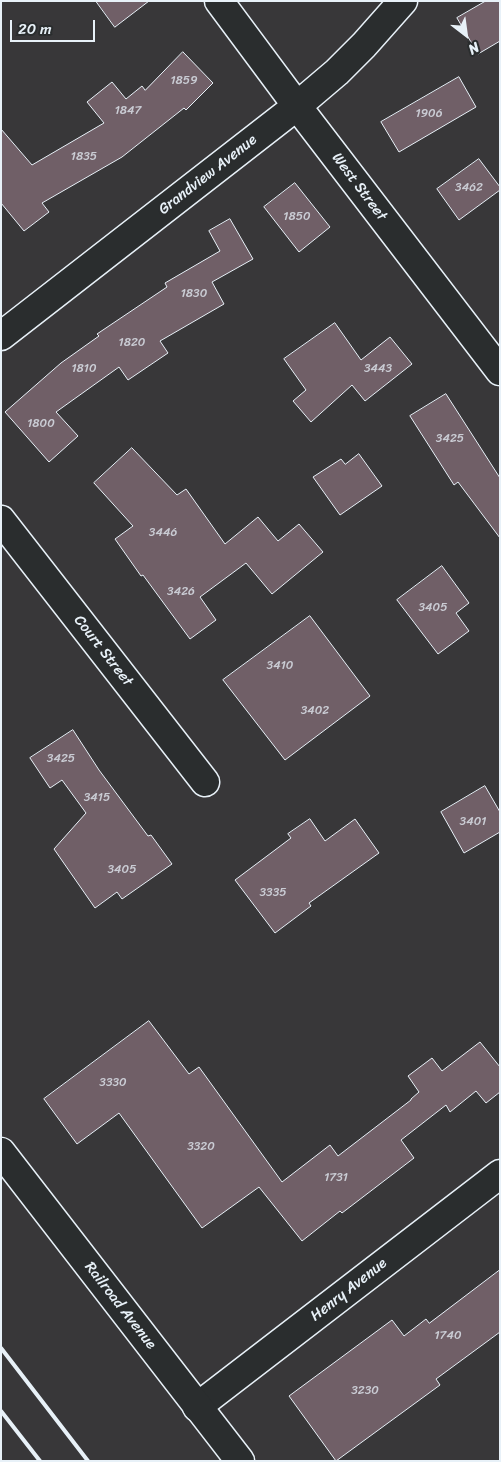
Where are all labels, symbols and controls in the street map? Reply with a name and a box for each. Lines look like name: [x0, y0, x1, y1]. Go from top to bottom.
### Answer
scale bar: [12, 10, 98, 42]
north arrow: [441, 10, 491, 60]
text: 20 m: [18, 16, 52, 42]
text: N: [463, 35, 484, 62]
house number: 1859: [170, 74, 198, 88]
house number: 1847: [115, 104, 141, 118]
house number: 1906: [416, 107, 442, 121]
street label: Grandview Avenue: [155, 131, 261, 219]
house number: 1835: [71, 150, 97, 164]
street label: West Street: [328, 150, 390, 224]
house number: 3462: [455, 181, 483, 195]
house number: 1850: [283, 210, 311, 224]
house number: 1830: [181, 287, 207, 301]
house number: 1820: [119, 336, 145, 350]
house number: 1810: [71, 362, 97, 376]
house number: 3443: [364, 362, 392, 376]
house number: 1800: [27, 417, 55, 431]
house number: 3425: [436, 432, 464, 446]
house number: 3446: [149, 526, 177, 540]
house number: 3426: [167, 585, 195, 599]
house number: 3405: [418, 601, 448, 615]
street label: Court Street: [70, 612, 136, 690]
house number: 3410: [267, 659, 293, 673]
house number: 3402: [301, 704, 329, 718]
house number: 3425: [47, 752, 75, 766]
house number: 3415: [84, 791, 110, 805]
house number: 3401: [460, 815, 486, 829]
house number: 3405: [107, 863, 137, 877]
house number: 3335: [259, 886, 287, 900]
house number: 3330: [99, 1076, 127, 1090]
house number: 3320: [187, 1140, 215, 1154]
house number: 1731: [324, 1171, 348, 1185]
street label: Henry Avenue: [307, 1255, 391, 1325]
street label: Railroad Avenue: [80, 1259, 160, 1353]
house number: 1740: [434, 1329, 462, 1343]
house number: 3230: [351, 1384, 379, 1398]

